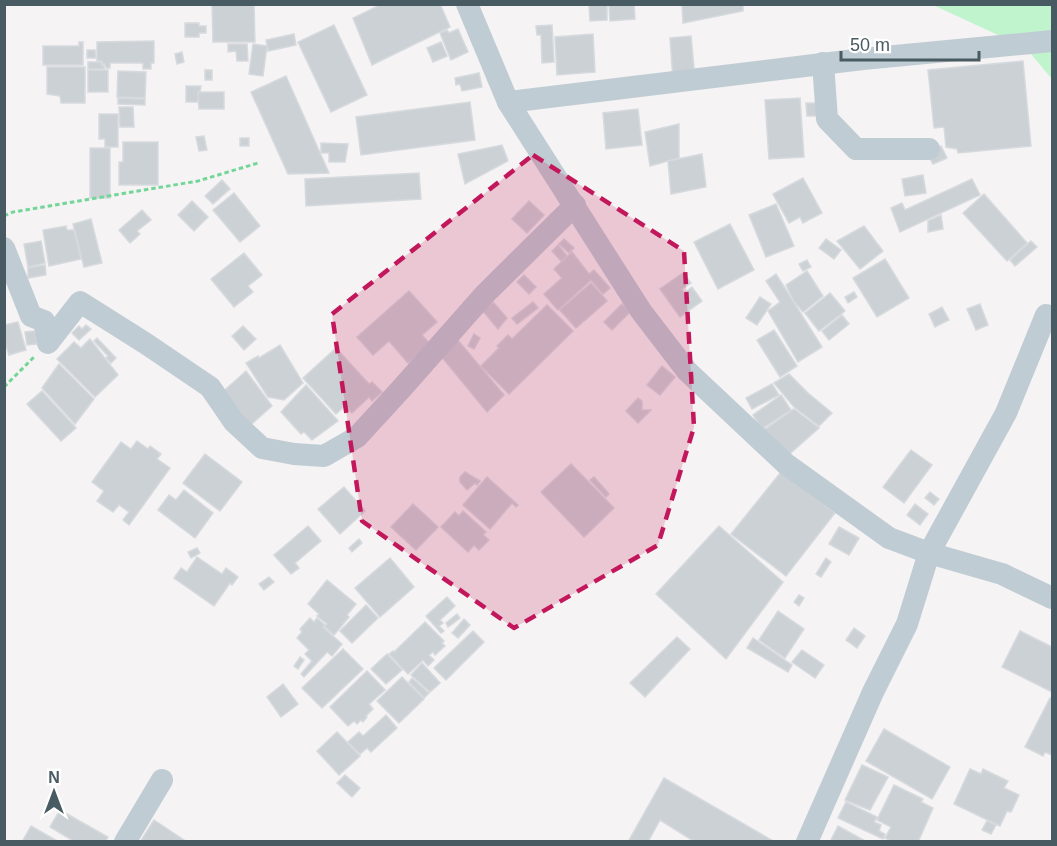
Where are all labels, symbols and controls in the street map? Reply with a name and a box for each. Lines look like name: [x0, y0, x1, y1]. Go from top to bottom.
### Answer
scale bar: [841, 24, 979, 62]
text: 50 m: [850, 35, 890, 55]
north arrow: [24, 762, 84, 822]
text: N: [48, 769, 60, 786]

